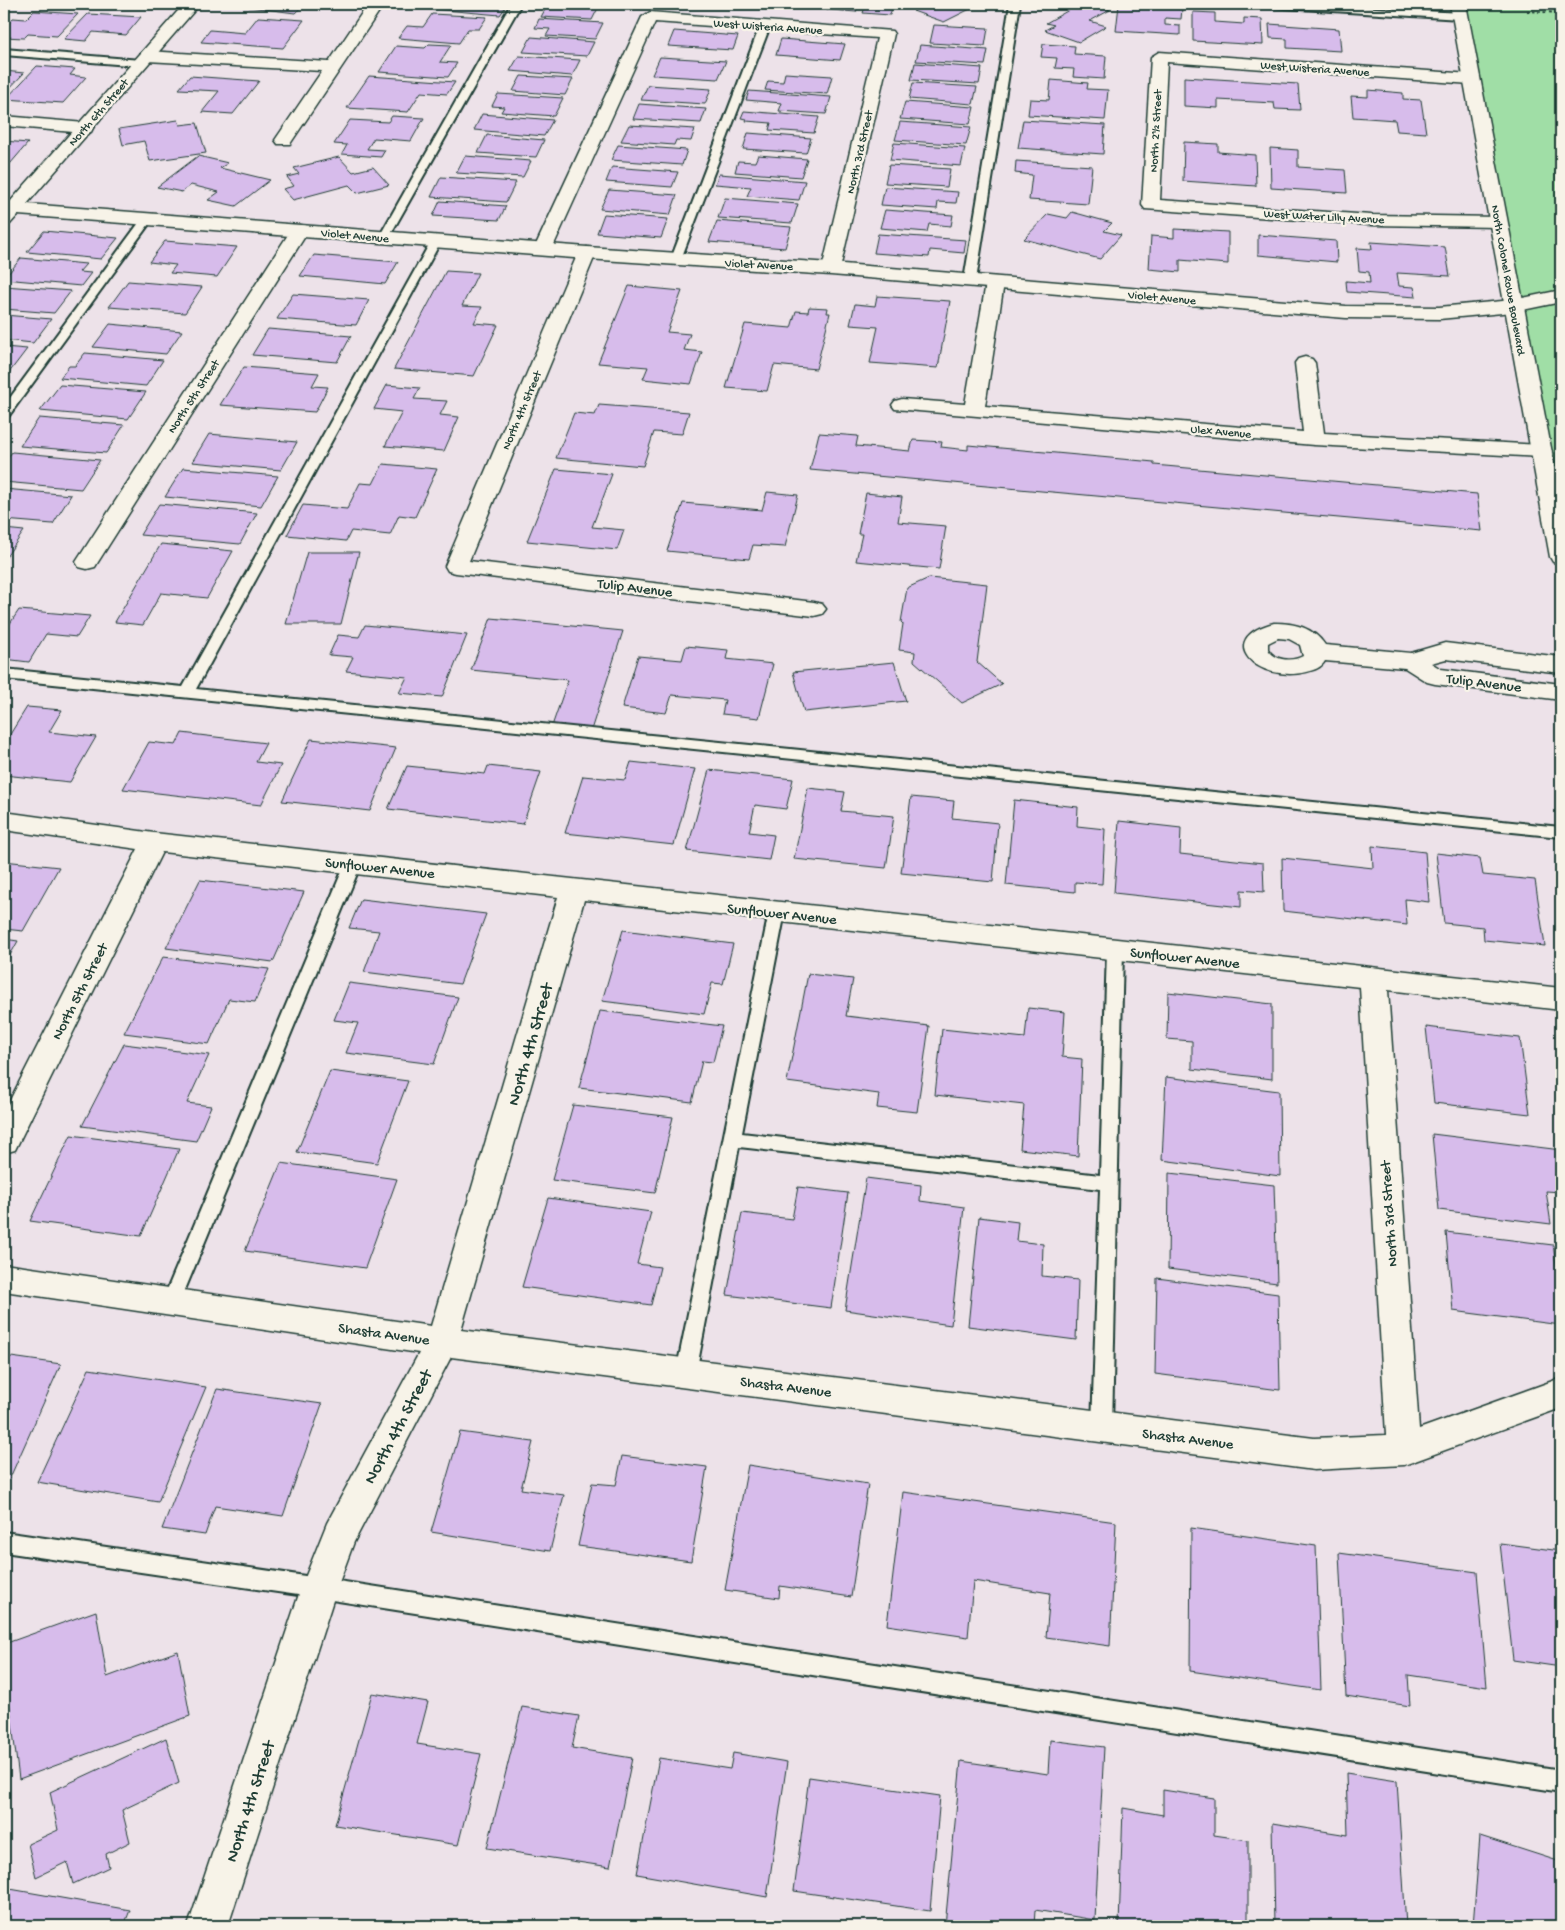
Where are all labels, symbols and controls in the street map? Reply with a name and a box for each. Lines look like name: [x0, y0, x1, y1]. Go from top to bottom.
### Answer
street label: West Wisteria Avenue: [713, 17, 824, 39]
street label: West Wisteria Avenue: [1260, 59, 1371, 81]
street label: North 6th Street: [66, 76, 133, 150]
street label: North 2½ Street: [1148, 88, 1166, 173]
street label: North 3rd Street: [845, 108, 878, 195]
street label: North Colonel Rowe Boulevard: [1487, 204, 1527, 358]
street label: West Water Lilly Avenue: [1263, 208, 1385, 228]
street label: Violet Avenue: [319, 227, 390, 247]
street label: Violet Avenue: [723, 257, 794, 275]
street label: Violet Avenue: [1126, 289, 1197, 309]
street label: North 5th Street: [166, 357, 224, 437]
street label: North 4th Street: [500, 368, 546, 452]
street label: Ulex Avenue: [1190, 423, 1253, 443]
street label: Tulip Avenue: [595, 575, 674, 603]
street label: Tulip Avenue: [1444, 670, 1523, 698]
street label: Sunflower Avenue: [324, 854, 436, 884]
street label: Sunflower Avenue: [726, 900, 838, 930]
street label: North 5th Street: [49, 939, 114, 1043]
street label: Sunflower Avenue: [1129, 944, 1241, 974]
street label: North 4th Street: [504, 979, 559, 1108]
street label: North 3rd Street: [1377, 1158, 1403, 1267]
street label: Shasta Avenue: [337, 1320, 431, 1350]
street label: North 4th Street: [360, 1365, 439, 1488]
street label: Shasta Avenue: [739, 1373, 833, 1403]
street label: Shasta Avenue: [1141, 1425, 1235, 1455]
street label: North 4th Street: [222, 1737, 281, 1865]

